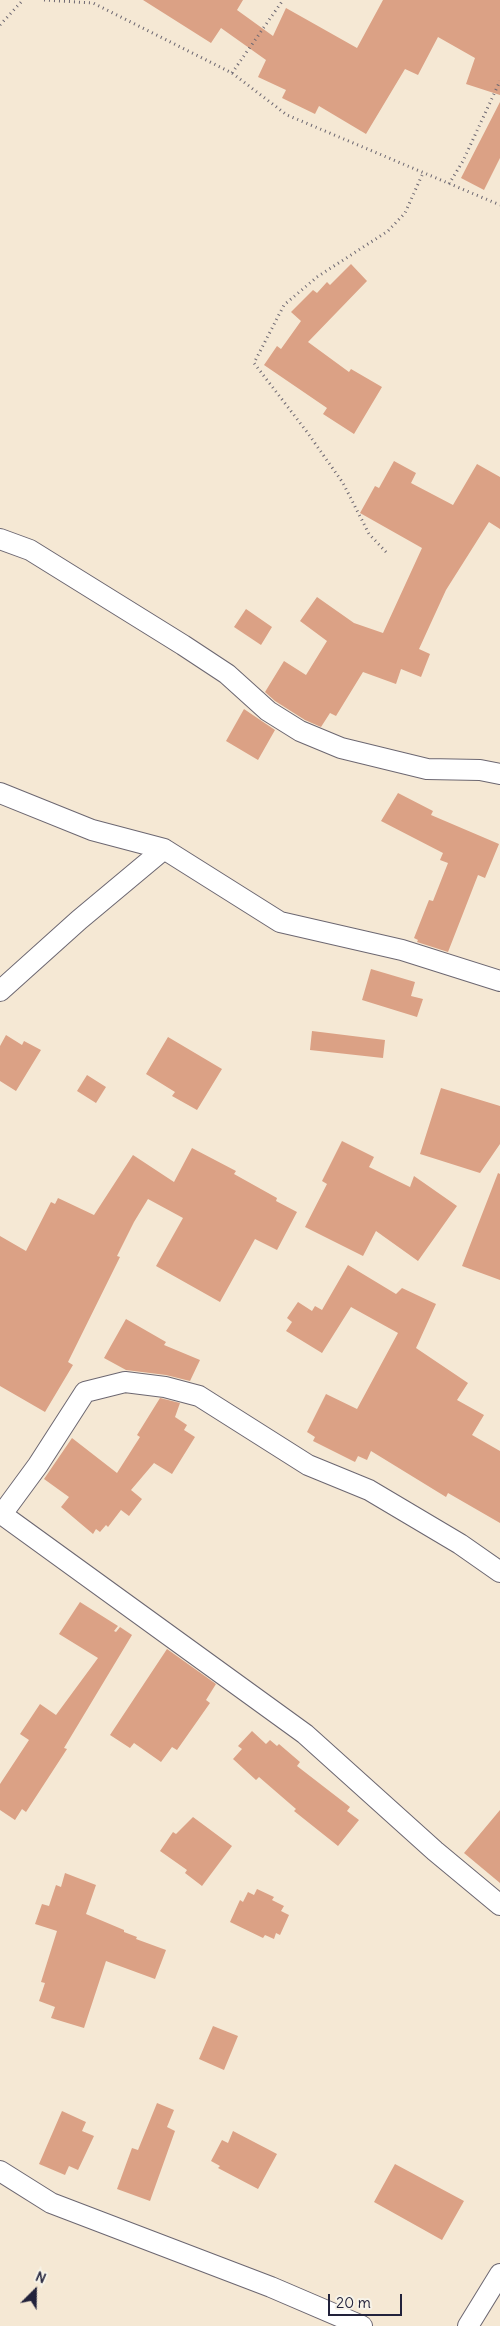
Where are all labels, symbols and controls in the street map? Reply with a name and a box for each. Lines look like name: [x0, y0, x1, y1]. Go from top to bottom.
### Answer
north arrow: [10, 2266, 60, 2316]
text: N: [33, 2267, 49, 2287]
scale bar: [330, 2284, 404, 2316]
text: 20 m: [336, 2293, 371, 2312]

